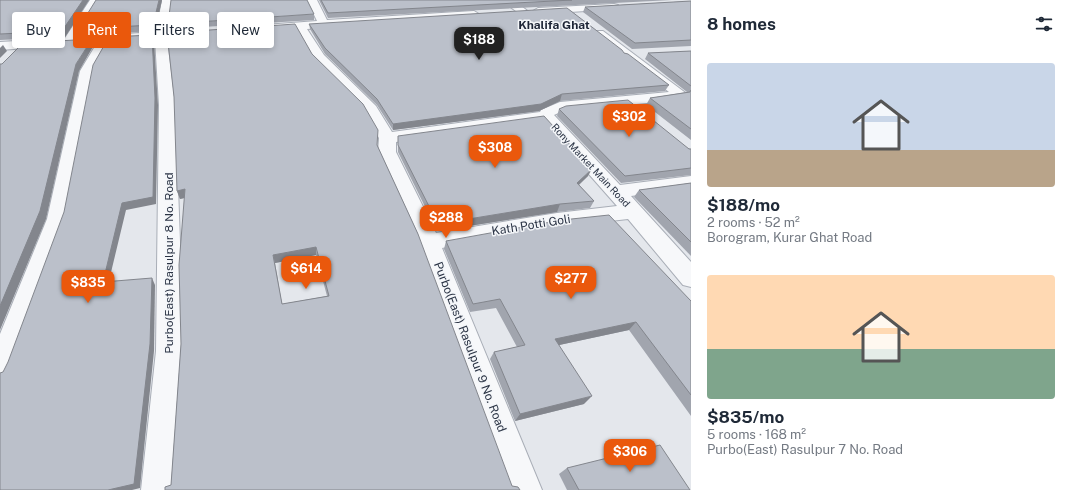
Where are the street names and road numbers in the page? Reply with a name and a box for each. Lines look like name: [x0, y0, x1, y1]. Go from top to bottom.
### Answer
street label: Rony Market Main Road: [549, 121, 633, 209]
street label: Purbo(East) Rasulpur 8 No. Road: [162, 172, 176, 354]
street label: Kath Potti Goli: [491, 212, 572, 238]
street label: Purbo(East) Rasulpur 9 No. Road: [431, 260, 509, 434]

